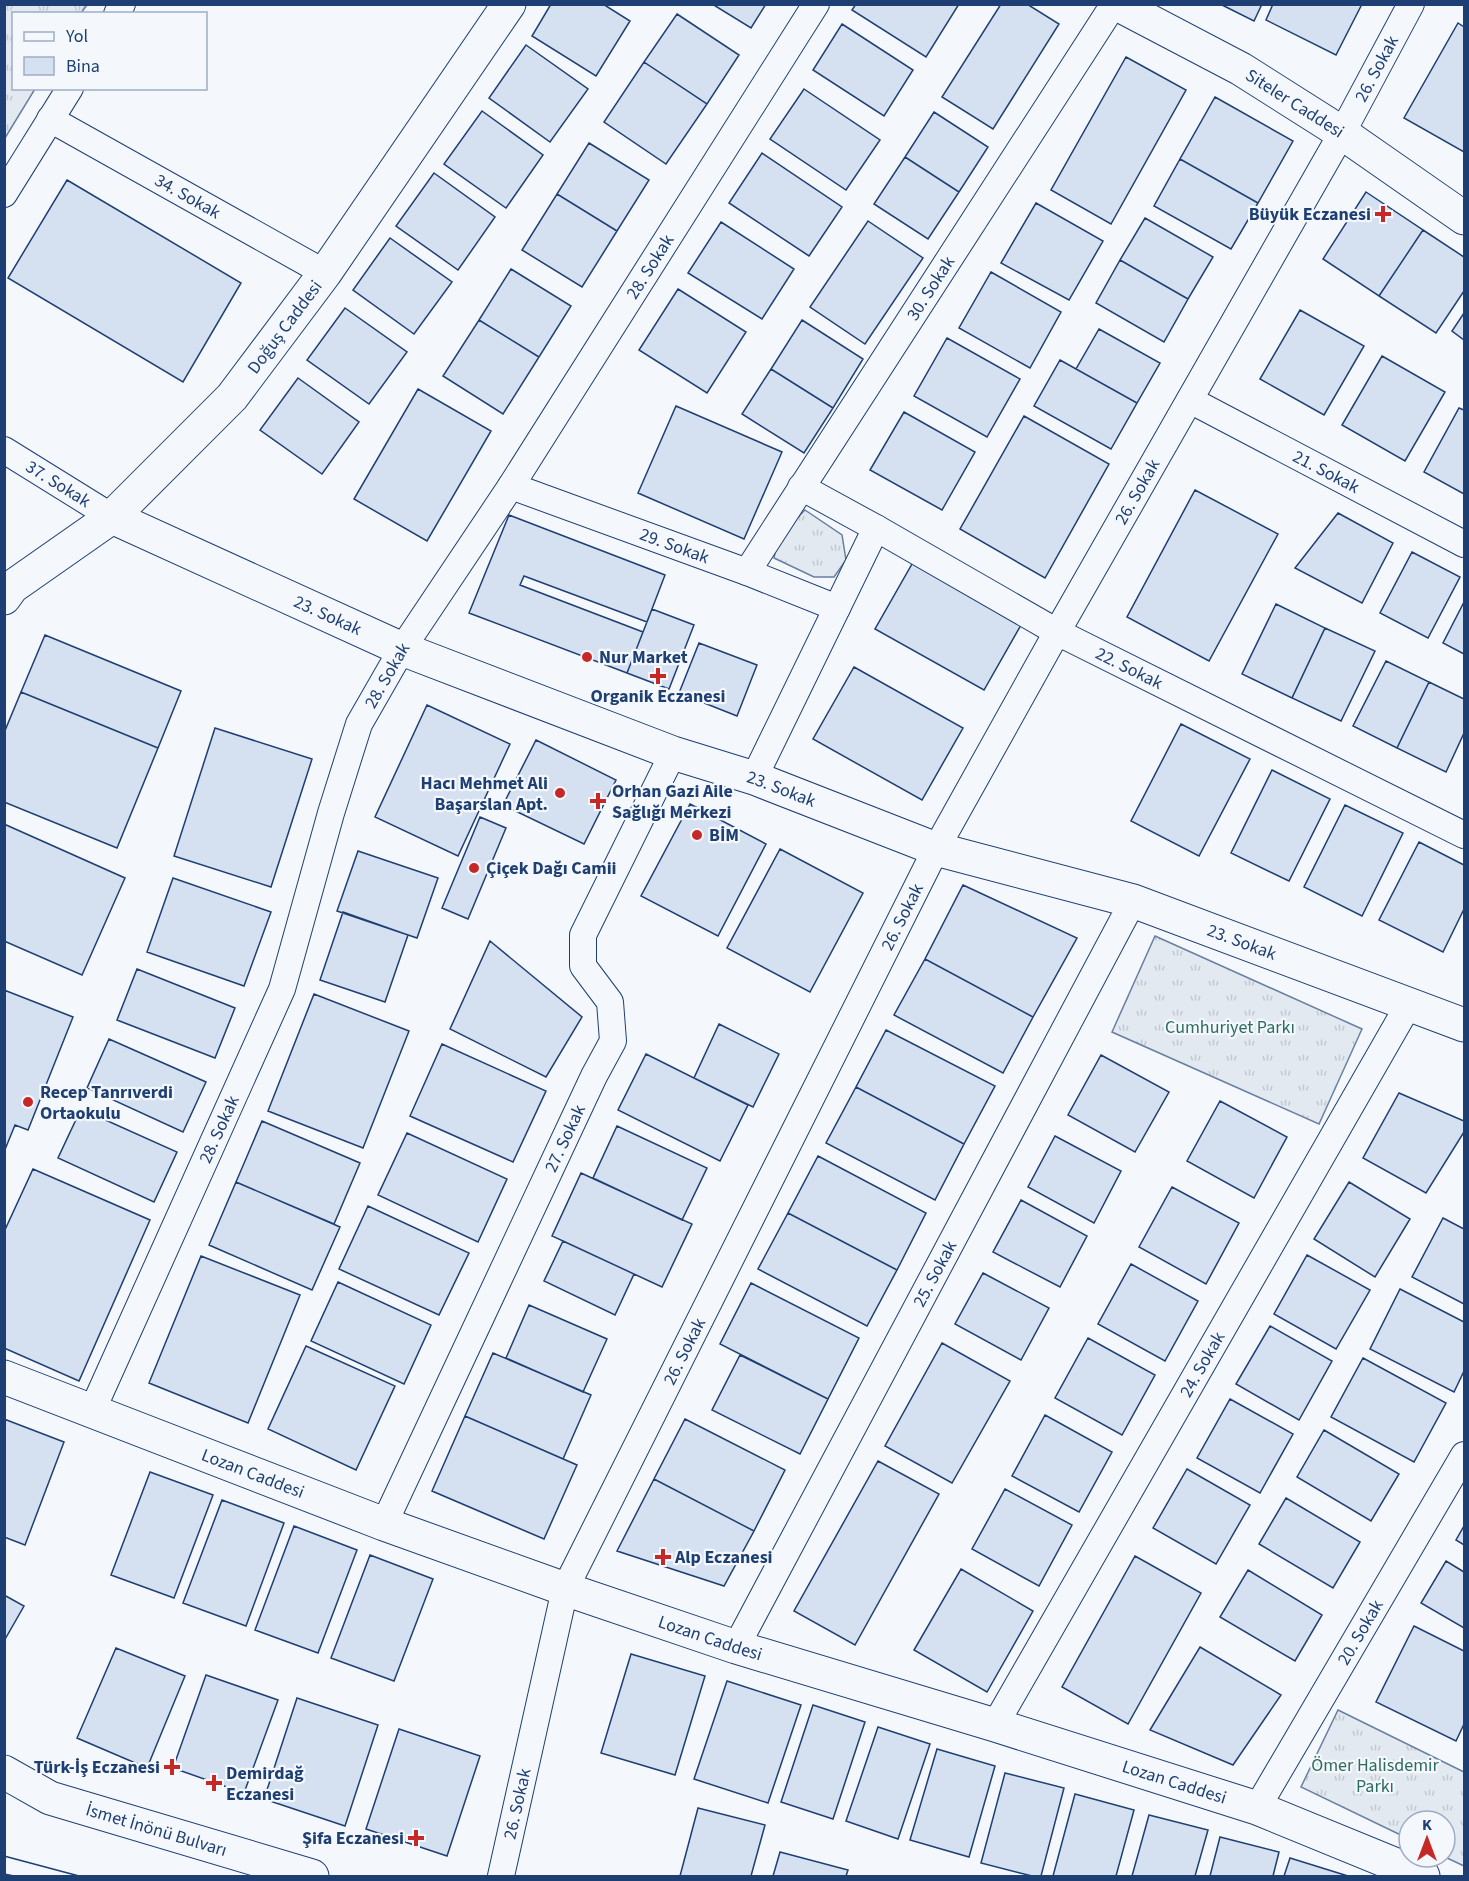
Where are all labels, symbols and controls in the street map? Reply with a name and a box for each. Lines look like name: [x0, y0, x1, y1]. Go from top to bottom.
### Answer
legend: [12, 12, 207, 90]
text: Yol: [65, 24, 88, 49]
street label: 26. Sokak: [1349, 31, 1405, 107]
text: Bina: [66, 54, 100, 79]
street label: Siteler Caddesi: [1241, 63, 1349, 144]
street label: 34. Sokak: [150, 168, 225, 225]
place label: Büyük Eczanesi: [1249, 202, 1371, 227]
marker: Büyük Eczanesi: [1376, 207, 1390, 221]
street label: 28. Sokak: [620, 230, 680, 304]
street label: 30. Sokak: [901, 251, 961, 325]
street label: Doğuş Caddesi: [242, 275, 328, 379]
street label: 21. Sokak: [1288, 444, 1364, 500]
street label: 26. Sokak: [1109, 454, 1166, 529]
street label: 37. Sokak: [21, 455, 95, 514]
street label: 29. Sokak: [636, 522, 713, 570]
street label: 23. Sokak: [289, 589, 366, 642]
street label: 28. Sokak: [359, 637, 416, 713]
street label: 22. Sokak: [1091, 641, 1167, 696]
place label: Nur Market: [599, 645, 688, 670]
marker: Nur Market: [580, 650, 594, 664]
marker: Organik Eczanesi: [651, 669, 665, 683]
place label: Organik Eczanesi: [591, 684, 725, 709]
street label: 23. Sokak: [744, 765, 819, 814]
place label: Hacı Mehmet Ali Başarslan Apt.: [421, 771, 548, 817]
place label: Orhan Gazi Aile Sağlığı Merkezi: [612, 779, 733, 825]
marker: Hacı Mehmet Ali Başarslan Apt.: [553, 786, 567, 800]
marker: Orhan Gazi Aile Sağlığı Merkezi: [589, 792, 607, 810]
place label: BİM: [709, 823, 739, 848]
marker: BİM: [690, 828, 704, 842]
place label: Çiçek Dağı Camii: [486, 856, 617, 881]
marker: Çiçek Dağı Camii: [467, 861, 481, 875]
street label: 26. Sokak: [875, 879, 930, 955]
street label: 23. Sokak: [1204, 918, 1280, 967]
park label: Cumhuriyet Parkı: [1165, 1015, 1295, 1040]
place label: Recep Tanrıverdi Ortaokulu: [40, 1080, 173, 1126]
street label: 28. Sokak: [193, 1091, 246, 1167]
marker: Recep Tanrıverdi Ortaokulu: [21, 1095, 35, 1109]
street label: 27. Sokak: [539, 1100, 592, 1176]
street label: 25. Sokak: [907, 1236, 963, 1312]
street label: 26. Sokak: [657, 1314, 712, 1389]
street label: 24. Sokak: [1174, 1327, 1231, 1402]
street label: Lozan Caddesi: [198, 1443, 308, 1505]
place label: Alp Eczanesi: [674, 1545, 773, 1570]
marker: Alp Eczanesi: [656, 1550, 670, 1564]
street label: 20. Sokak: [1332, 1595, 1390, 1670]
street label: Lozan Caddesi: [655, 1609, 765, 1667]
park label: Ömer Halisdemir Parkı: [1311, 1753, 1440, 1799]
street label: Lozan Caddesi: [1119, 1754, 1230, 1811]
place label: Türk-İş Eczanesi: [34, 1755, 160, 1780]
marker: Türk-İş Eczanesi: [165, 1760, 179, 1774]
place label: Demirdağ Eczanesi: [226, 1761, 304, 1807]
street label: 26. Sokak: [498, 1766, 538, 1842]
marker: Demirdağ Eczanesi: [207, 1776, 221, 1790]
street label: İsmet İnönü Bulvarı: [83, 1797, 230, 1863]
north arrow: [1397, 1809, 1457, 1869]
text: K: [1422, 1814, 1432, 1836]
place label: Şifa Eczanesi: [302, 1826, 404, 1851]
marker: Şifa Eczanesi: [409, 1831, 423, 1845]

